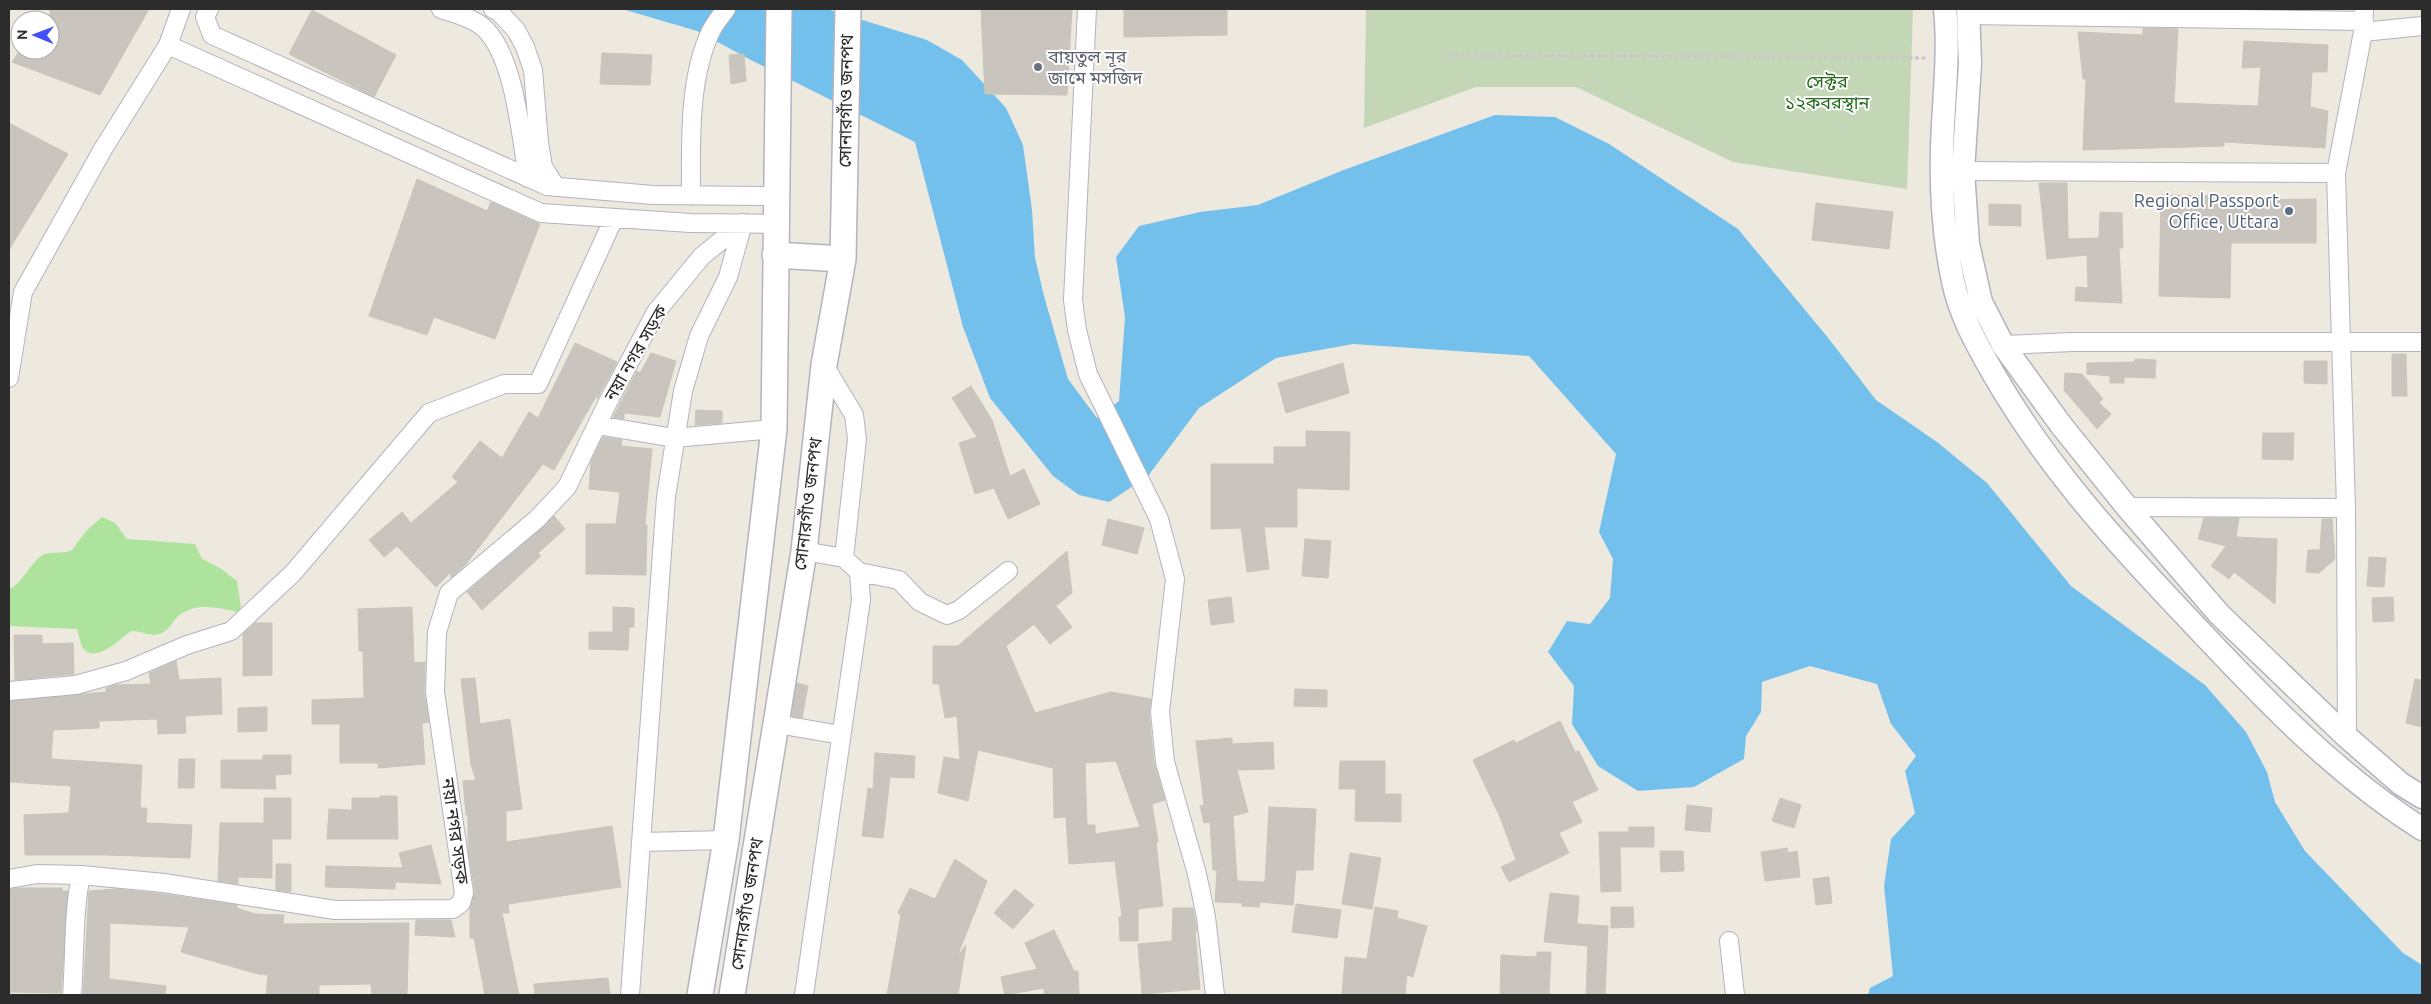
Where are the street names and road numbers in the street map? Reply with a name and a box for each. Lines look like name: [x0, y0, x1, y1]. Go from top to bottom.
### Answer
street label: সোনারগাঁও জনপথ: [834, 34, 856, 168]
street label: নয়া নগর সড়ক: [599, 301, 671, 405]
street label: সোনারগাঁও জনপথ: [789, 436, 825, 571]
street label: নয়া নগর সড়ক: [439, 776, 473, 886]
street label: সোনারগাঁও জনপথ: [726, 836, 766, 971]

